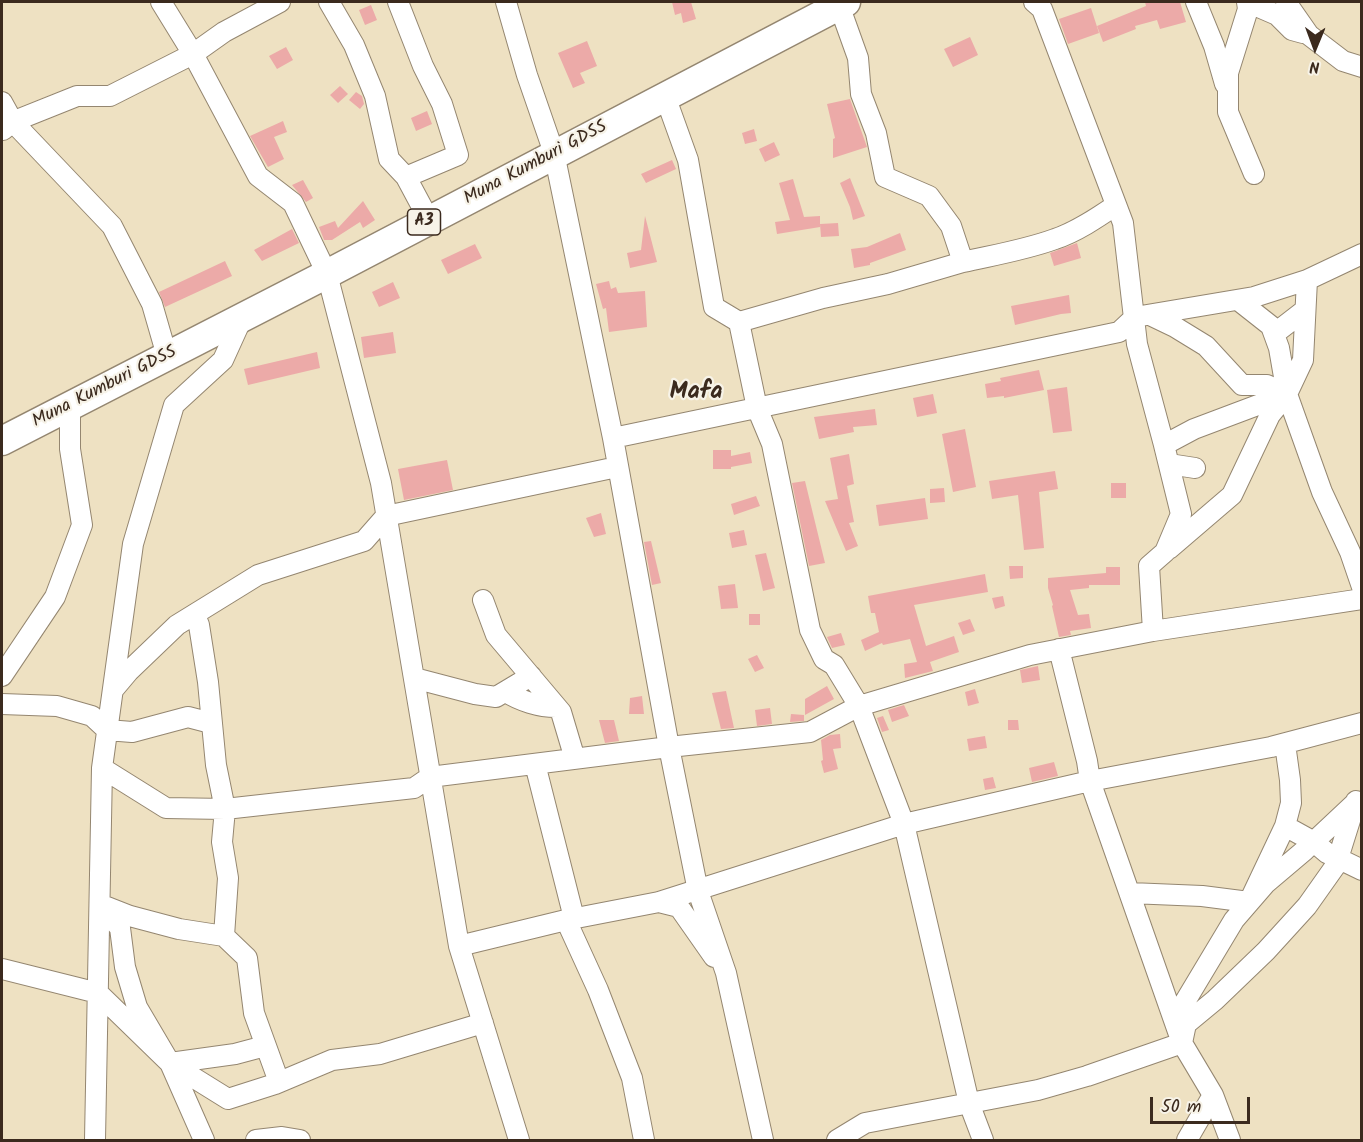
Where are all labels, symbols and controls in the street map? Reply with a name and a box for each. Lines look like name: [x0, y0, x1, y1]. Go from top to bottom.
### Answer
north arrow: [1285, 18, 1345, 78]
text: N: [1309, 54, 1320, 79]
street label: Muna Kumburi GDSS: [461, 117, 611, 211]
road number: A3: [408, 209, 440, 235]
street label: Muna Kumburi GDSS: [29, 342, 181, 434]
district label: Mafa: [669, 380, 723, 408]
scale bar: [1153, 1085, 1254, 1123]
text: 50 m: [1161, 1093, 1201, 1122]

